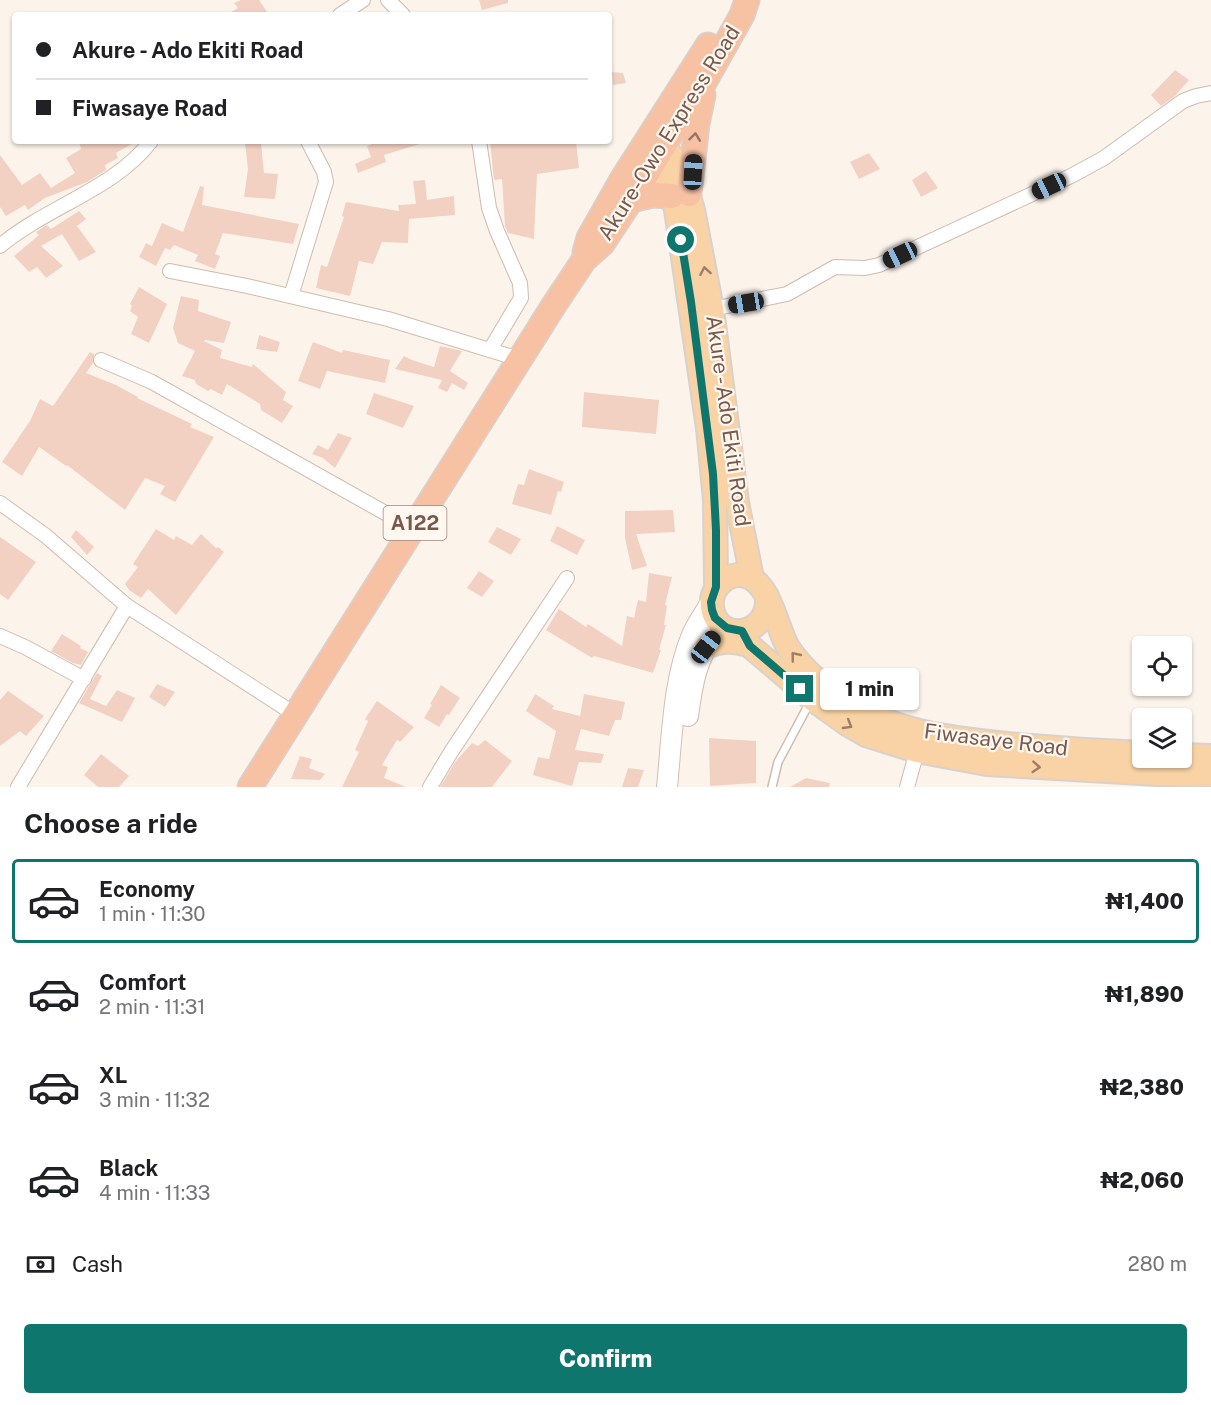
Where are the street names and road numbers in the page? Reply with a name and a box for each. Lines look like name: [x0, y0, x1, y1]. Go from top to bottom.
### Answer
street label: Akure-Owo Express Road: [592, 21, 745, 245]
street label: Akure - Ado Ekiti Road: [701, 314, 756, 528]
road number: A122: [384, 506, 446, 540]
street label: Fiwasaye Road: [923, 718, 1069, 761]

